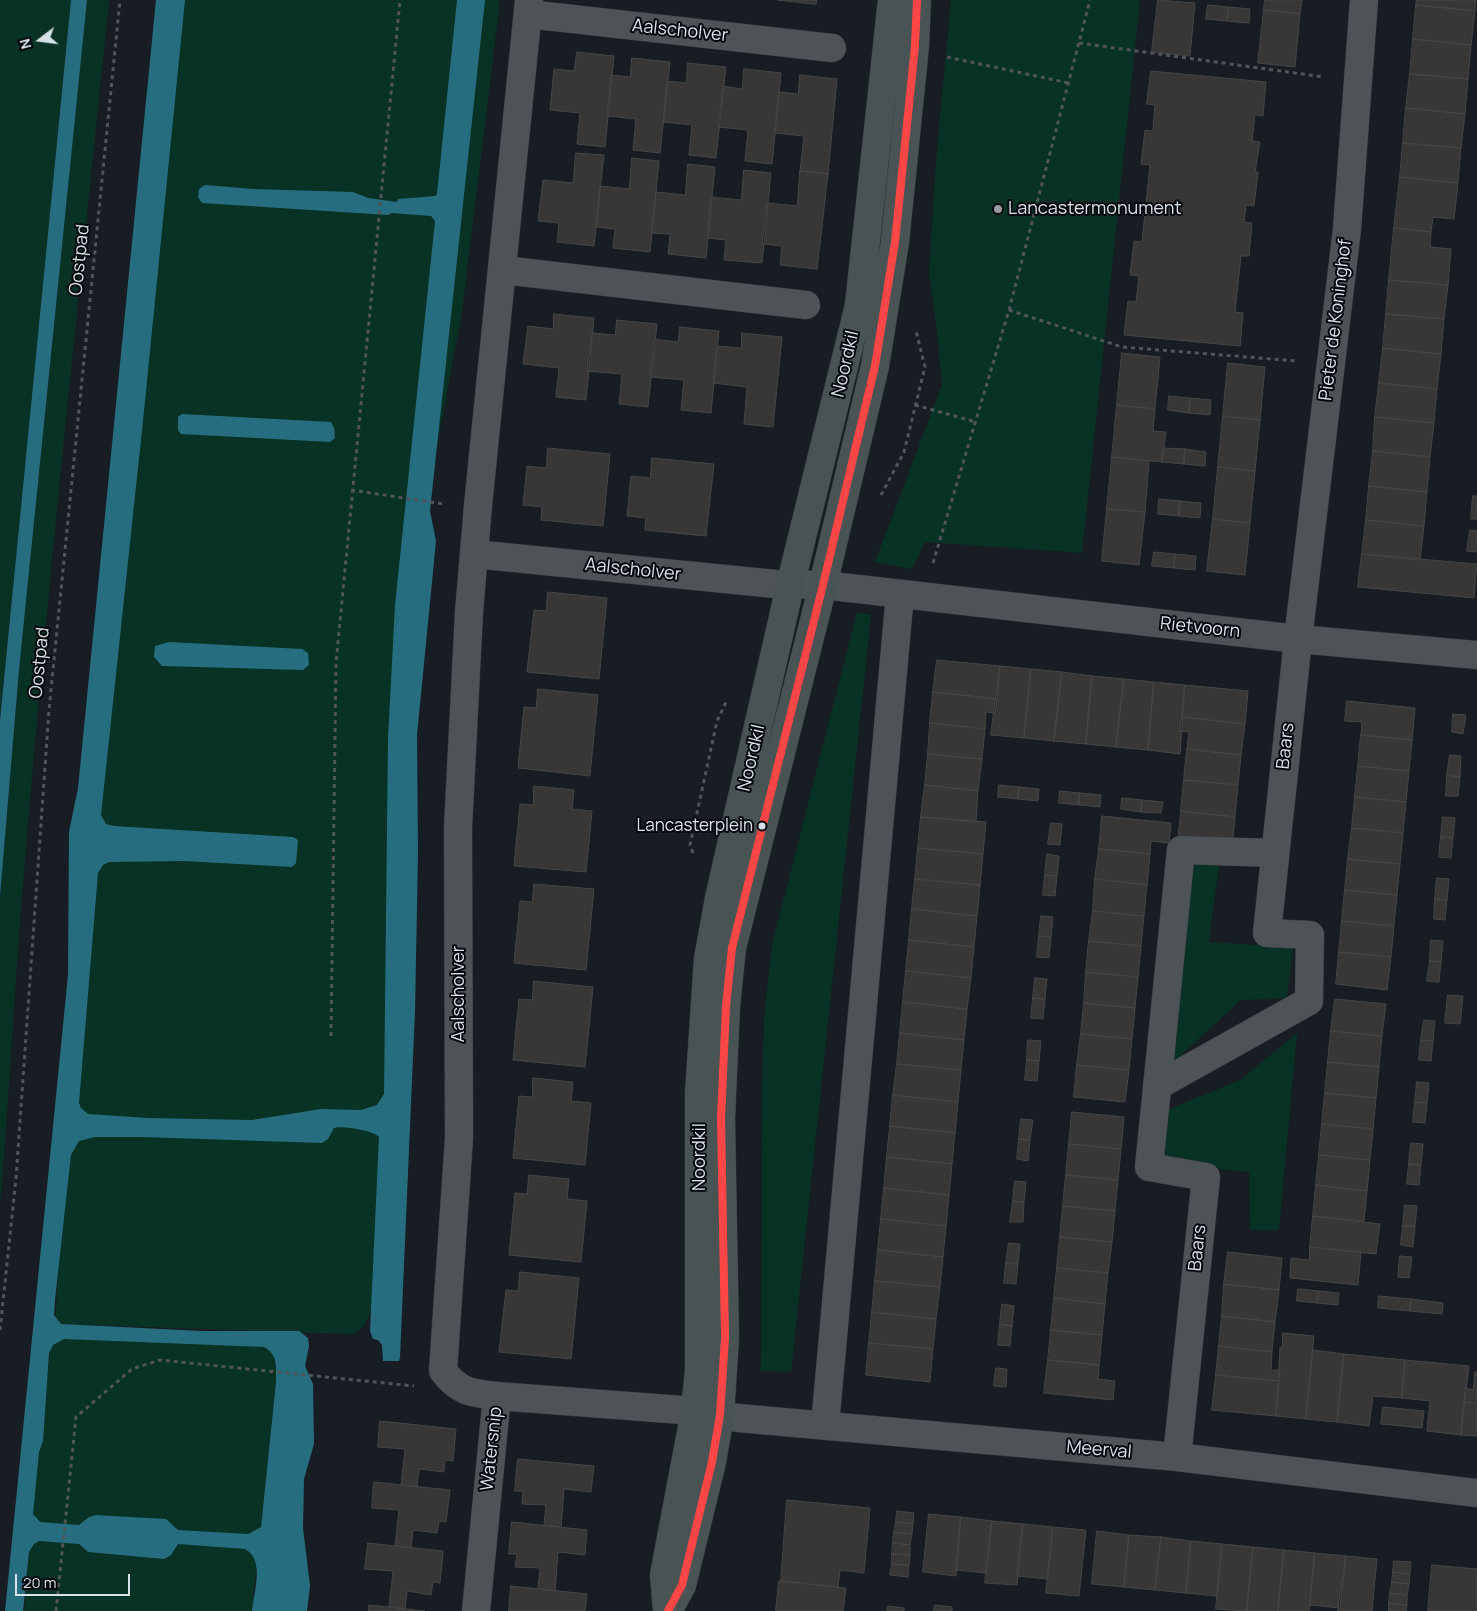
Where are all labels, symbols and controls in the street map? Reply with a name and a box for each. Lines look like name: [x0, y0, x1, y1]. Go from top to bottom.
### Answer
north arrow: [15, 15, 65, 65]
street label: Aalscholver: [631, 15, 729, 47]
text: N: [15, 37, 36, 51]
place label: Lancastermonument: [1008, 198, 1182, 220]
marker: Lancastermonument: [992, 203, 1004, 215]
street label: Oostpad: [66, 223, 94, 297]
street label: Pieter de Koninghof: [1315, 238, 1357, 402]
street label: Noordkil: [828, 328, 864, 400]
street label: Aalscholver: [584, 554, 682, 586]
street label: Rietvoorn: [1159, 613, 1241, 643]
street label: Oostpad: [26, 626, 54, 700]
street label: Noordkil: [734, 722, 770, 794]
street label: Baars: [1273, 722, 1299, 770]
place label: Lancasterplein: [637, 816, 753, 836]
marker: Lancasterplein: [757, 821, 767, 831]
street label: Aalscholver: [448, 946, 470, 1042]
street label: Noordkil: [689, 1123, 711, 1191]
street label: Baars: [1185, 1224, 1211, 1272]
street label: Watersnip: [477, 1406, 507, 1492]
street label: Meerval: [1065, 1436, 1133, 1464]
scale bar: [18, 1564, 132, 1596]
text: 20 m: [23, 1572, 56, 1593]

